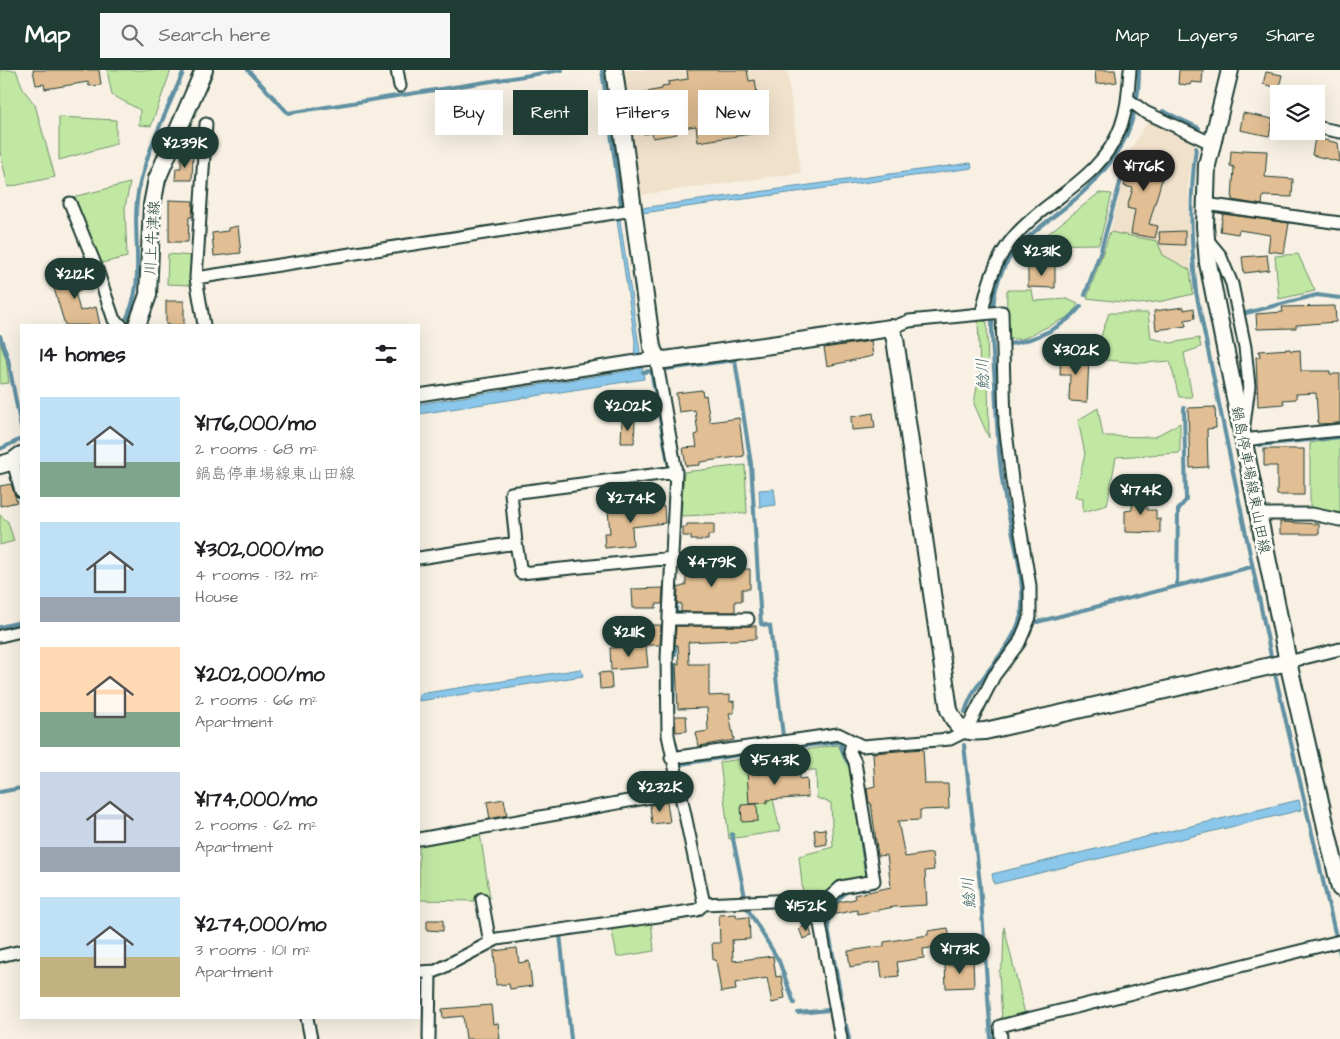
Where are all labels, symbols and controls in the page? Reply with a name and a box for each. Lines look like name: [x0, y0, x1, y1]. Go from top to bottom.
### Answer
search box: [100, 13, 450, 58]
text: Map: [25, 18, 70, 52]
icon: search: [118, 21, 146, 49]
text: Search here: [158, 22, 271, 49]
text: Map: [1115, 23, 1149, 48]
text: Layers: [1177, 23, 1238, 48]
text: Share: [1266, 23, 1315, 48]
map controls: [1270, 85, 1325, 140]
button: layers: [1270, 85, 1325, 140]
chip: Buy: [435, 90, 503, 135]
chip: Rent: [513, 90, 588, 135]
chip: Filters: [598, 90, 688, 135]
chip: New: [698, 90, 769, 135]
pin: ¥239K: [150, 126, 220, 169]
text: ¥239K: [163, 132, 207, 154]
pin: ¥176K: [1109, 150, 1179, 192]
text: ¥176K: [1124, 155, 1164, 177]
street label: 川上牛津線: [140, 200, 165, 276]
pin: ¥231K: [1007, 234, 1077, 277]
text: ¥231K: [1023, 240, 1061, 262]
pin: ¥212K: [40, 258, 110, 300]
text: ¥212K: [56, 263, 94, 285]
pin: ¥302K: [1041, 334, 1111, 376]
text: ¥302K: [1053, 339, 1099, 361]
text: 14 homes: [40, 340, 126, 369]
icon: filters: [372, 340, 400, 368]
water label: 鯰川: [971, 357, 995, 391]
pin: ¥202K: [593, 390, 663, 432]
text: ¥202K: [605, 395, 651, 417]
street label: 鍋島停車場線東山田線: [1226, 404, 1275, 556]
text: ¥176,000/mo: [195, 409, 316, 438]
icon: home: [80, 417, 140, 477]
text: 2 rooms · 68 m²: [195, 438, 318, 460]
text: 鍋島停車場線東山田線: [195, 463, 355, 485]
pin: ¥174K: [1106, 474, 1176, 516]
text: ¥174K: [1120, 479, 1162, 501]
pin: ¥274K: [596, 482, 666, 524]
text: ¥274K: [607, 487, 655, 509]
text: ¥302,000/mo: [195, 535, 323, 564]
icon: home: [80, 542, 140, 602]
pin: ¥479K: [677, 546, 747, 588]
text: ¥479K: [688, 551, 736, 573]
text: 4 rooms · 132 m²: [195, 564, 319, 586]
text: House: [195, 586, 239, 608]
pin: ¥211K: [594, 616, 664, 658]
text: ¥211K: [613, 621, 645, 643]
text: ¥202,000/mo: [195, 660, 325, 689]
icon: home: [80, 667, 140, 727]
text: 2 rooms · 66 m²: [195, 689, 318, 711]
text: Apartment: [195, 711, 273, 733]
pin: ¥543K: [740, 744, 810, 786]
text: ¥543K: [751, 749, 799, 771]
pin: ¥232K: [625, 770, 695, 813]
text: ¥232K: [638, 776, 682, 798]
text: ¥174,000/mo: [195, 785, 317, 814]
icon: home: [80, 792, 140, 852]
text: 2 rooms · 62 m²: [195, 814, 317, 836]
text: Apartment: [195, 836, 273, 858]
water label: 鯰川: [957, 876, 981, 910]
pin: ¥152K: [771, 890, 841, 932]
text: ¥152K: [786, 895, 826, 917]
text: ¥274,000/mo: [195, 910, 327, 939]
icon: home: [80, 917, 140, 977]
pin: ¥173K: [925, 932, 995, 975]
text: ¥173K: [941, 938, 979, 960]
text: 3 rooms · 101 m²: [195, 939, 311, 961]
text: Apartment: [195, 961, 273, 983]

